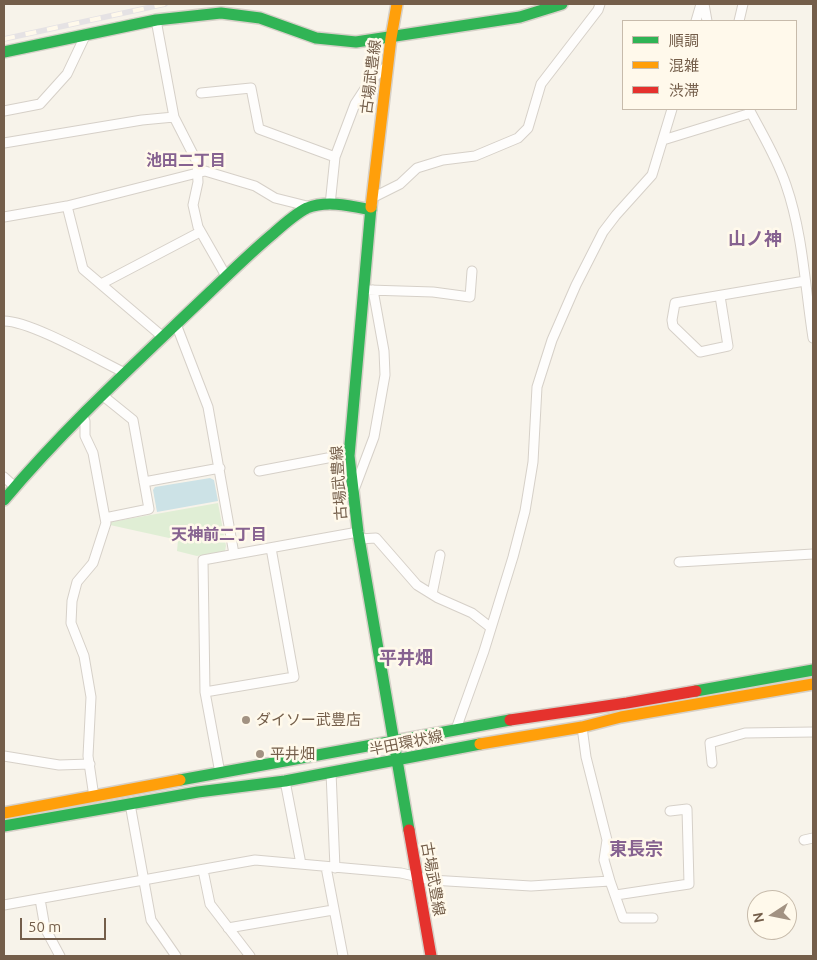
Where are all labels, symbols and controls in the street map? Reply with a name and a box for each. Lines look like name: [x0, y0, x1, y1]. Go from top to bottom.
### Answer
legend: [622, 20, 797, 110]
text: 順調: [669, 32, 699, 49]
street label: 古場武豊線: [357, 39, 385, 115]
text: 混雑: [669, 57, 699, 74]
text: 渋滞: [669, 82, 699, 99]
district label: 池田二丁目: [146, 151, 226, 171]
district label: 山ノ神: [728, 228, 782, 250]
street label: 古場武豊線: [327, 445, 351, 521]
district label: 天神前二丁目: [171, 525, 267, 545]
district label: 平井畑: [379, 647, 433, 669]
place label: ダイソー武豊店: [256, 711, 361, 729]
marker: ダイソー武豊店: [240, 714, 252, 726]
street label: 半田環状線: [367, 727, 445, 759]
place label: 平井畑: [270, 745, 315, 763]
marker: 平井畑: [254, 748, 266, 760]
district label: 東長宗: [609, 838, 663, 860]
street label: 古場武豊線: [418, 841, 448, 917]
north arrow: [747, 890, 797, 940]
scale bar: [22, 908, 109, 940]
text: N: [749, 911, 767, 924]
text: 50 m: [28, 918, 61, 935]

